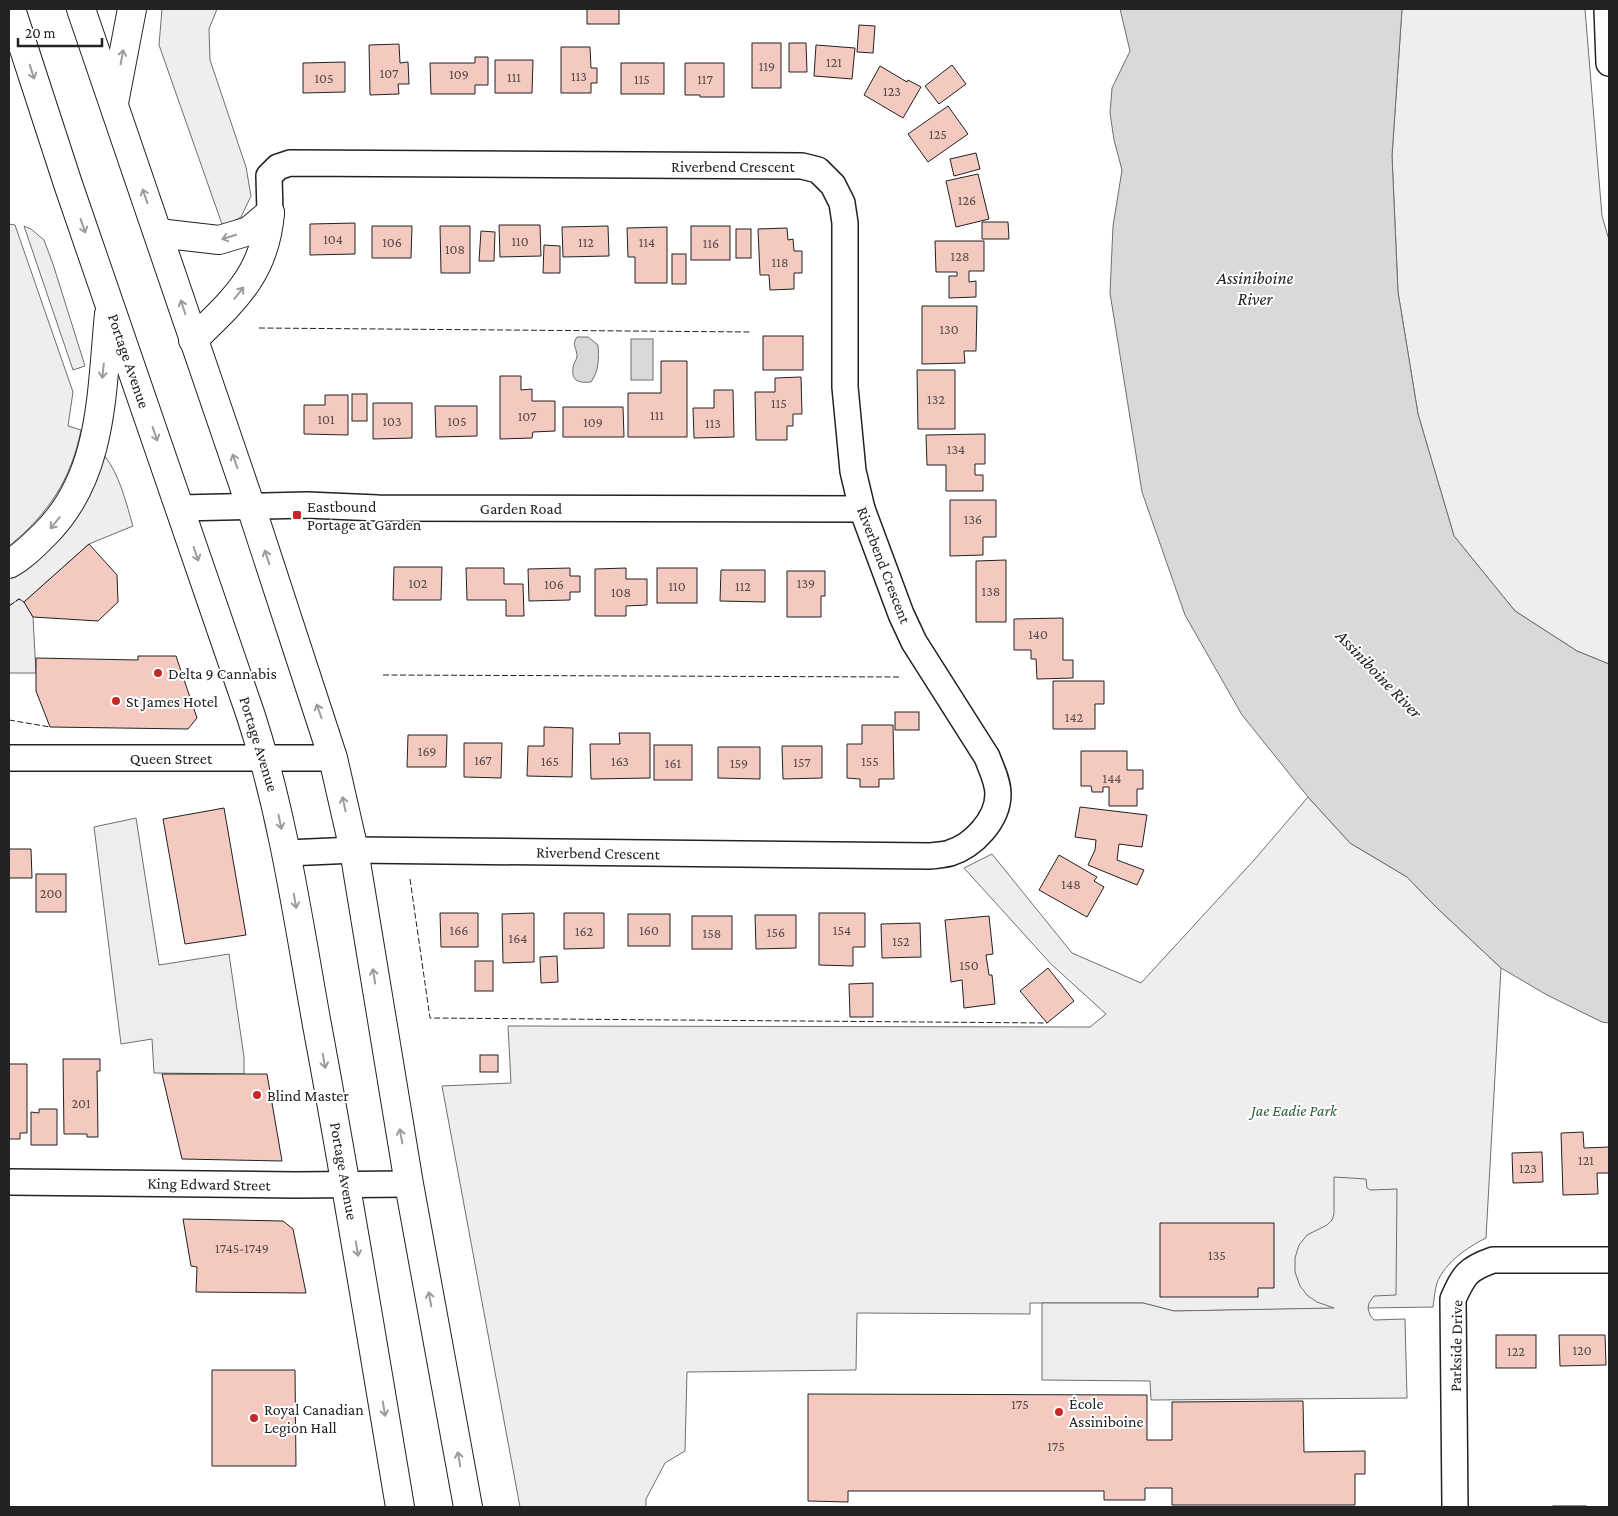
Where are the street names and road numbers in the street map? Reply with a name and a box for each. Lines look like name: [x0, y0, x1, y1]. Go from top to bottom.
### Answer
street label: Riverbend Crescent: [671, 158, 796, 175]
street label: Portage Avenue: [104, 312, 153, 411]
street label: Garden Road: [480, 500, 563, 517]
street label: Riverbend Crescent: [854, 504, 914, 626]
street label: Portage Avenue: [235, 694, 282, 794]
street label: Queen Street: [130, 750, 213, 767]
street label: Riverbend Crescent: [536, 843, 661, 863]
street label: Portage Avenue: [326, 1121, 361, 1221]
street label: King Edward Street: [147, 1174, 271, 1195]
street label: Parkside Drive: [1447, 1300, 1465, 1392]

